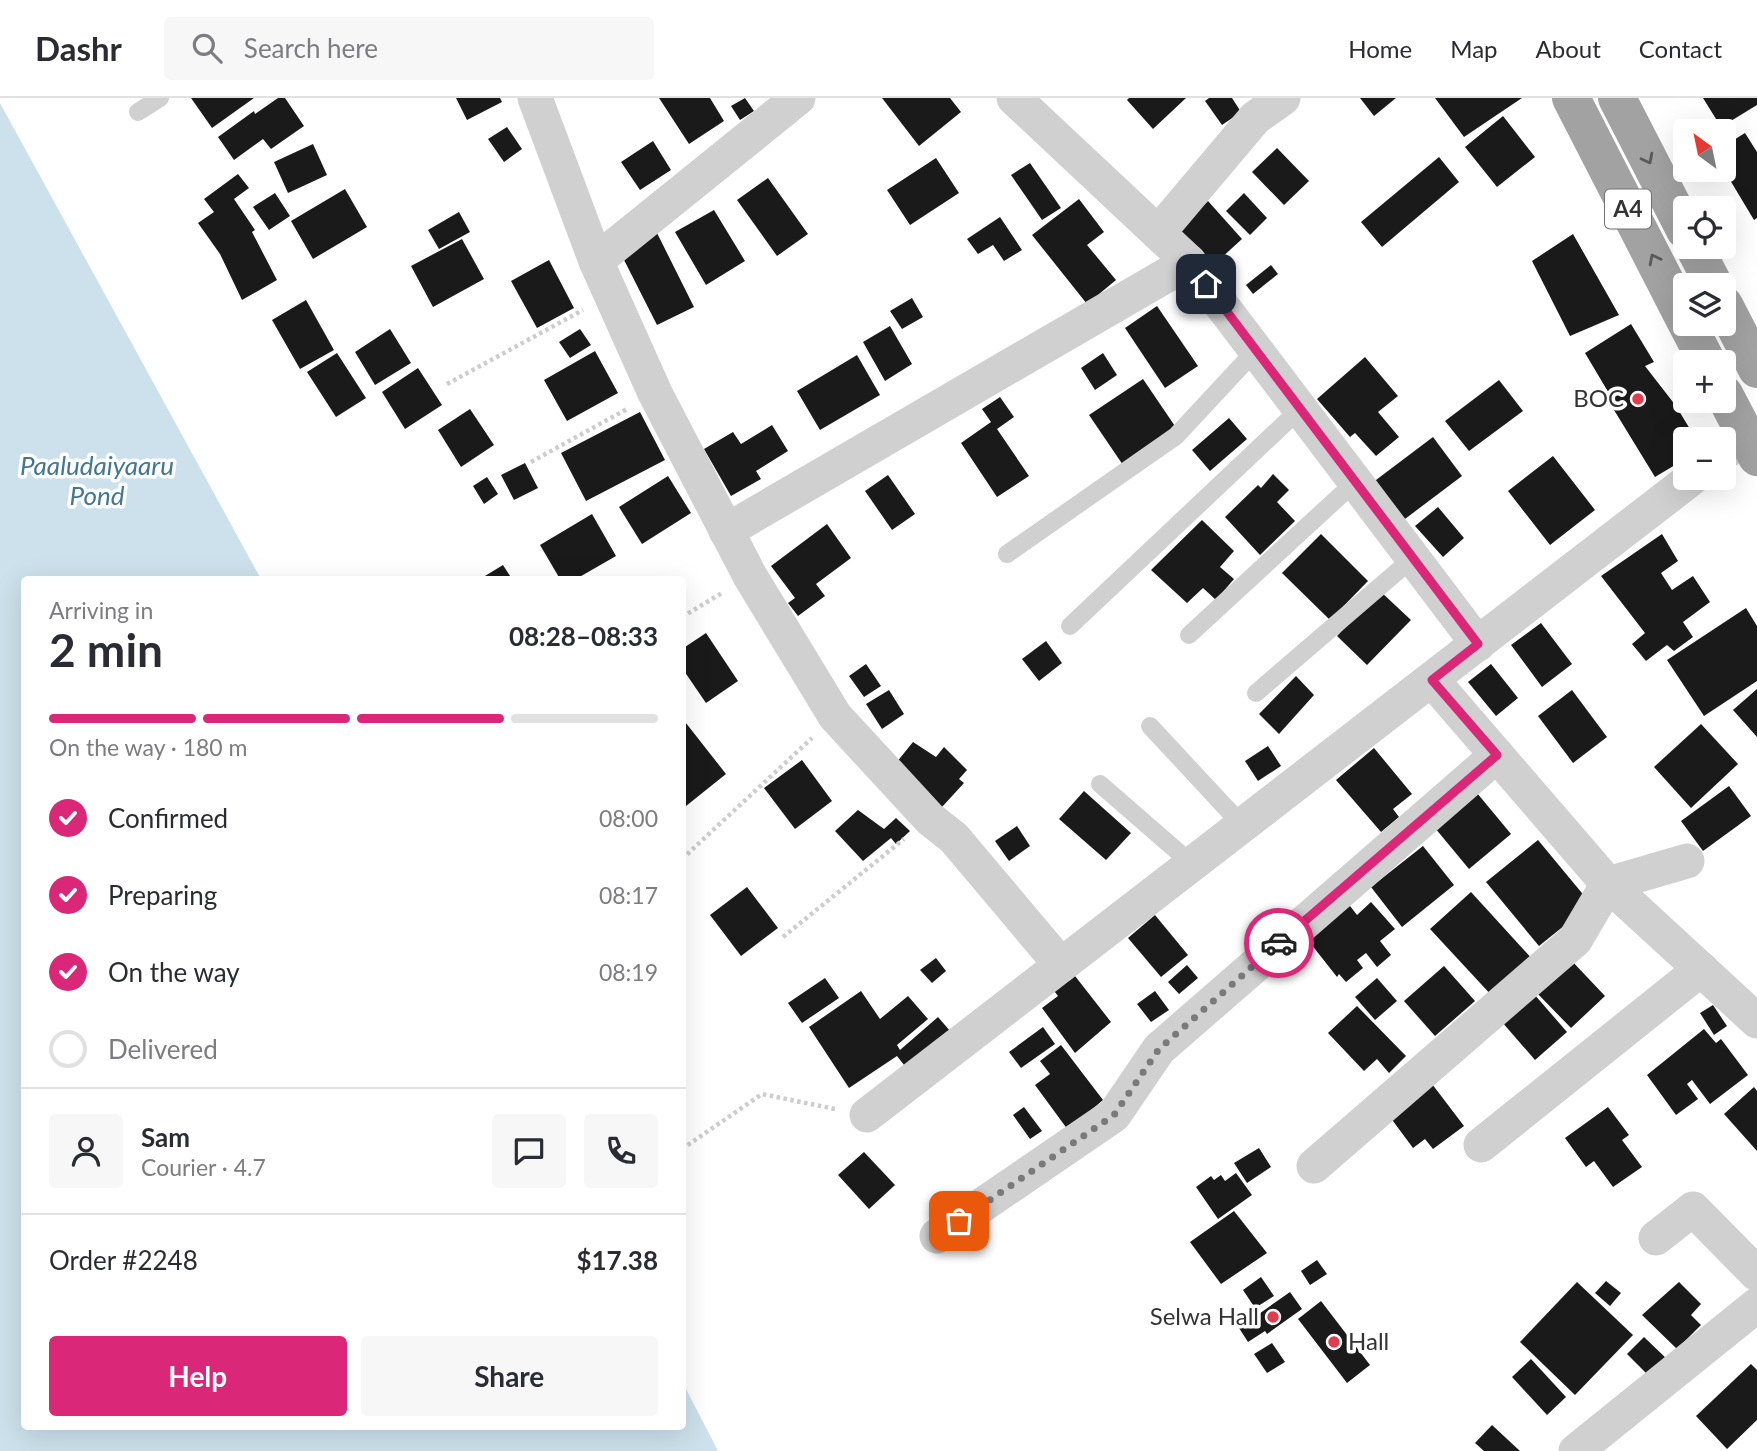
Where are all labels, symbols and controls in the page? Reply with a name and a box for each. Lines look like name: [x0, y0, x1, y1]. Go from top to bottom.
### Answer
search box: [164, 17, 654, 80]
text: Dashr: [35, 28, 122, 68]
icon: search: [188, 29, 226, 67]
text: Search here: [244, 32, 378, 64]
text: Home: [1348, 34, 1412, 63]
text: Map: [1450, 34, 1498, 63]
text: About: [1536, 34, 1601, 63]
text: Contact: [1639, 34, 1722, 63]
north arrow: [1673, 119, 1736, 182]
map controls: [1673, 119, 1736, 490]
one-way arrow: [1640, 152, 1654, 164]
road number: A4: [1605, 190, 1651, 228]
button: locate: [1673, 196, 1736, 259]
pin: [1176, 254, 1236, 314]
one-way arrow: [1649, 254, 1662, 266]
icon: home: [1187, 265, 1225, 303]
button: layers: [1673, 273, 1736, 336]
button: +: [1673, 350, 1736, 413]
place label: BOC: [1573, 383, 1624, 412]
marker: BOC: [1630, 391, 1646, 407]
button: −: [1673, 427, 1736, 490]
water label: Paaludaiyaaru Pond: [20, 449, 174, 511]
text: Arriving in: [49, 596, 153, 624]
text: 08:28–08:33: [509, 620, 658, 652]
text: 2 min: [49, 622, 163, 677]
text: On the way · 180 m: [49, 733, 248, 761]
icon: check: [49, 799, 87, 837]
text: Confirmed: [108, 802, 228, 834]
text: 08:00: [599, 804, 658, 832]
icon: check: [49, 876, 87, 914]
text: Preparing: [108, 879, 217, 911]
text: 08:17: [599, 881, 658, 909]
courier: [1244, 908, 1314, 978]
icon: car: [1260, 924, 1298, 962]
icon: check: [49, 953, 87, 991]
text: On the way: [108, 956, 240, 988]
text: 08:19: [599, 958, 658, 986]
text: Delivered: [108, 1033, 218, 1065]
button: person: [49, 1114, 123, 1188]
button: chat: [492, 1114, 566, 1188]
button: phone: [584, 1114, 658, 1188]
text: Sam: [141, 1121, 190, 1153]
text: Courier · 4.7: [141, 1153, 266, 1181]
pin: [929, 1191, 989, 1251]
icon: bag: [940, 1202, 978, 1240]
text: Order #2248: [49, 1244, 198, 1276]
text: $17.38: [576, 1244, 658, 1276]
place label: Selwa Hall: [1150, 1301, 1259, 1330]
marker: Selwa Hall: [1265, 1309, 1281, 1325]
place label: Hall: [1348, 1326, 1389, 1355]
marker: Hall: [1326, 1334, 1342, 1350]
button: Help: [49, 1336, 347, 1416]
button: Share: [361, 1336, 658, 1416]

